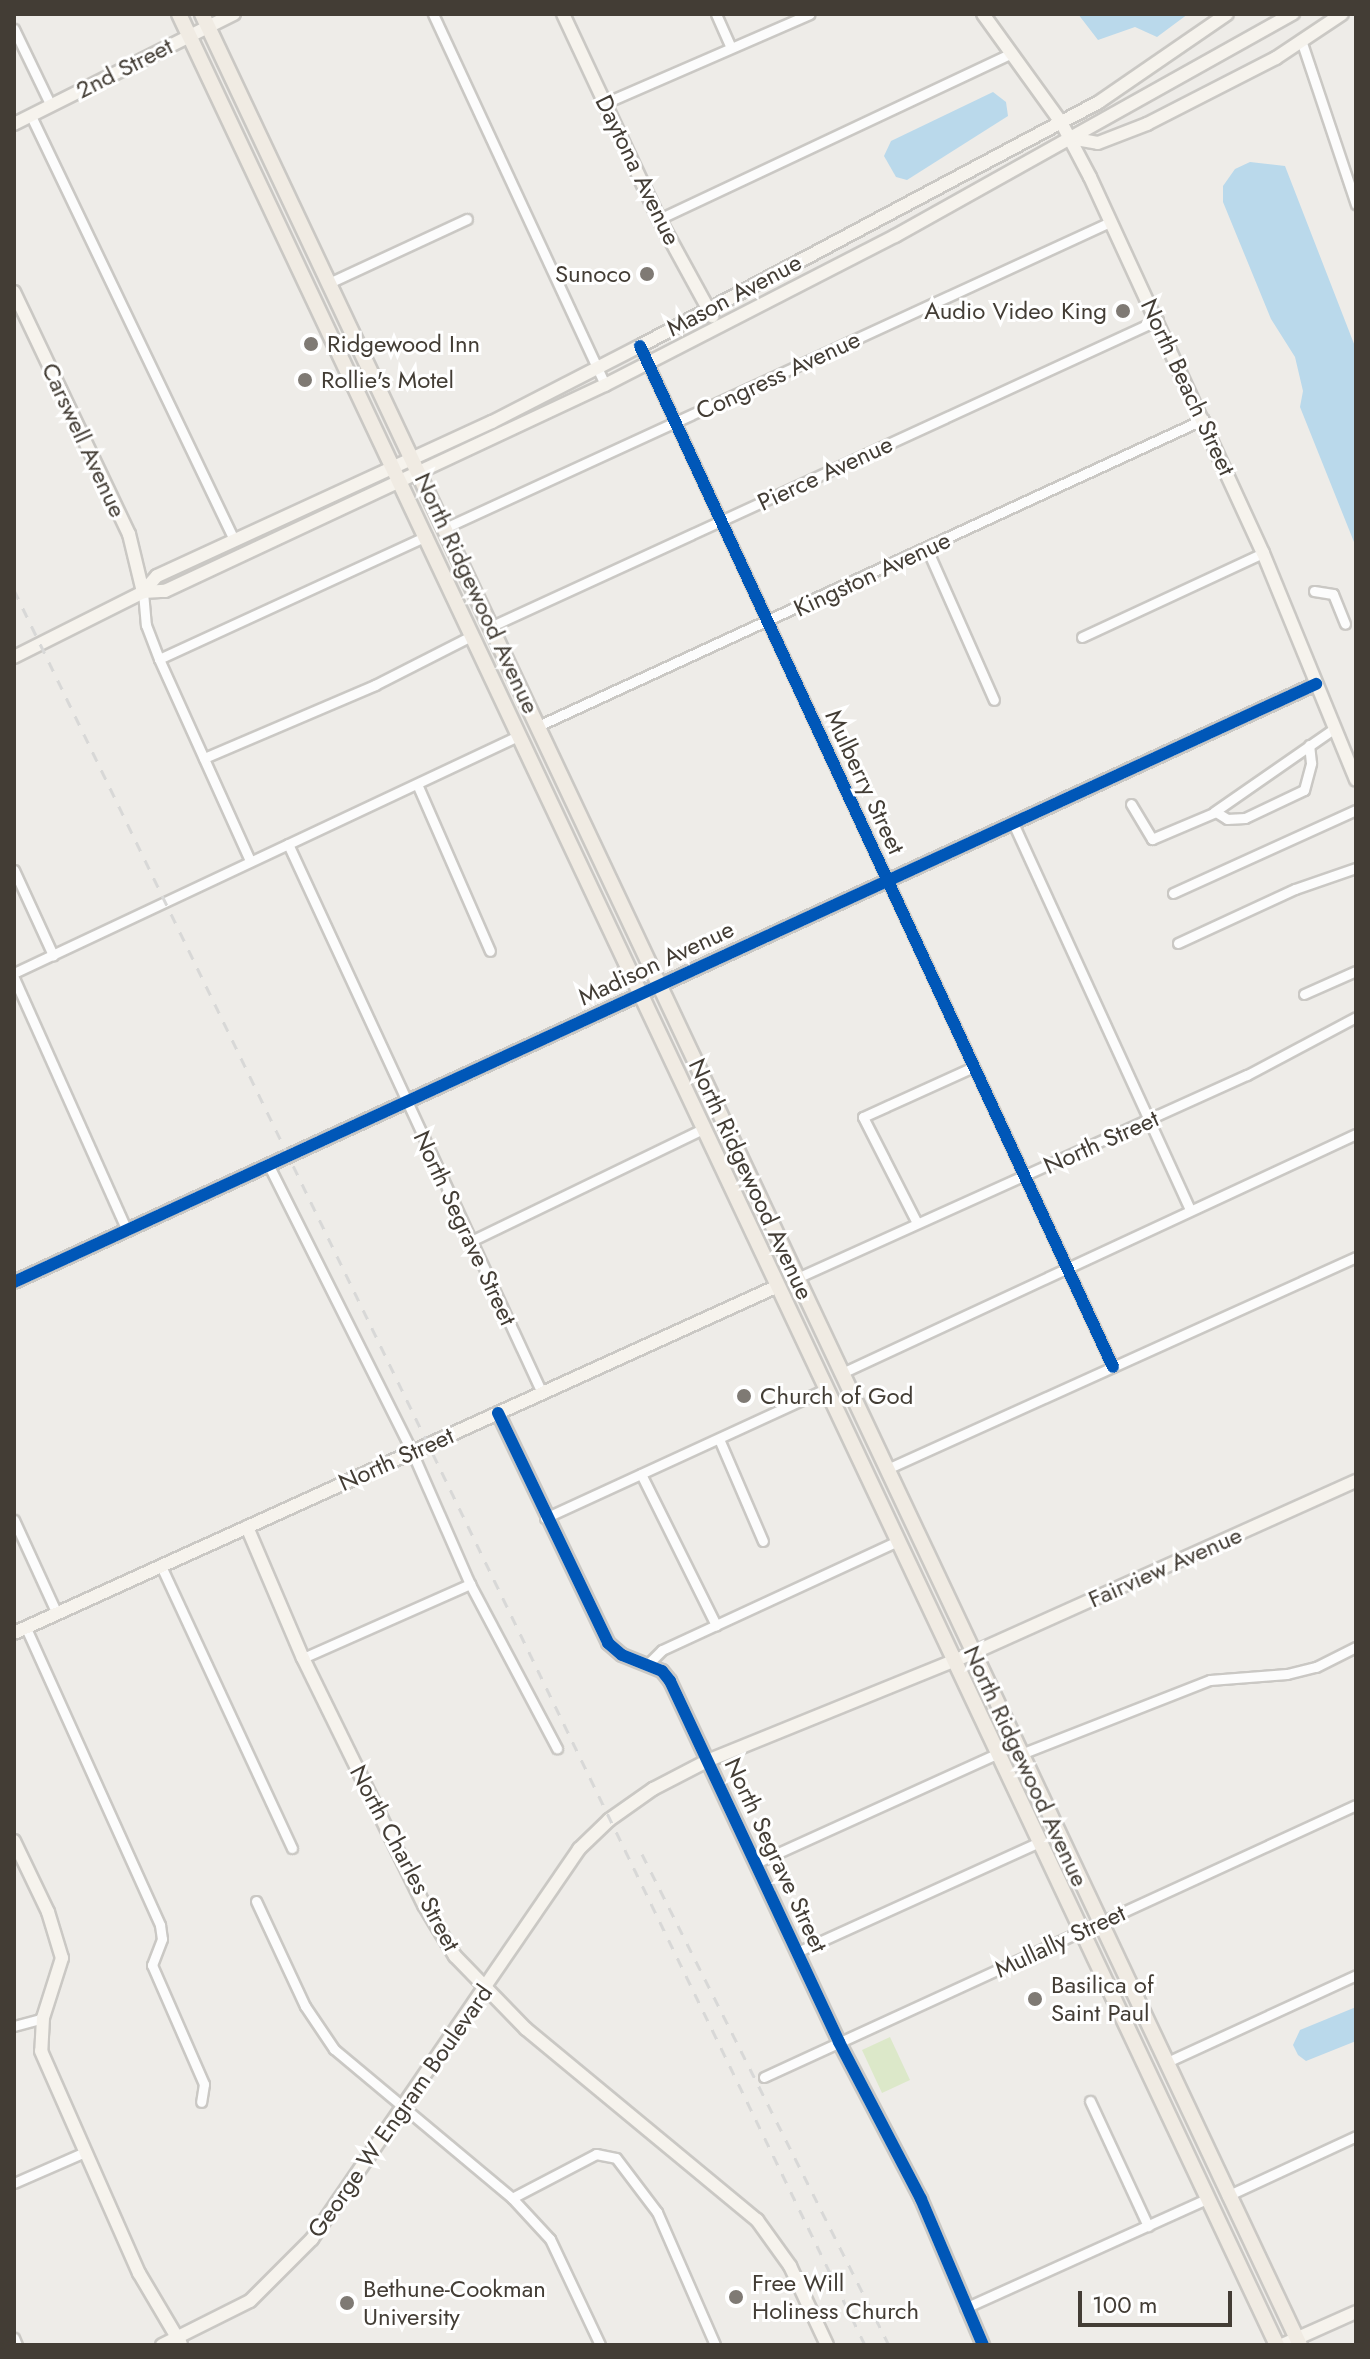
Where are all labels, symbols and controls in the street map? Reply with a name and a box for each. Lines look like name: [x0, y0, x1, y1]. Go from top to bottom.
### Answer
street label: 2nd Street: [71, 31, 177, 105]
street label: Daytona Avenue: [589, 90, 687, 250]
street label: Mason Avenue: [662, 247, 806, 343]
place label: Sunoco: [555, 260, 631, 288]
marker: Sunoco: [638, 265, 656, 283]
street label: North Beach Street: [1135, 294, 1241, 480]
place label: Audio Video King: [924, 297, 1107, 325]
marker: Audio Video King: [1114, 302, 1132, 320]
street label: Congress Avenue: [692, 324, 864, 426]
place label: Ridgewood Inn: [327, 330, 480, 358]
marker: Ridgewood Inn: [302, 335, 320, 353]
street label: Carswell Avenue: [36, 358, 132, 522]
place label: Rollie's Motel: [321, 366, 454, 394]
marker: Rollie's Motel: [296, 371, 314, 389]
street label: Pierce Avenue: [753, 429, 897, 517]
street label: North Ridgewood Avenue: [409, 468, 545, 718]
street label: Kingston Avenue: [789, 525, 955, 623]
street label: Mulberry Street: [819, 705, 911, 859]
street label: Madison Avenue: [574, 914, 738, 1012]
street label: North Ridgewood Avenue: [683, 1054, 819, 1304]
street label: North Street: [1039, 1104, 1163, 1180]
street label: North Segrave Street: [407, 1126, 523, 1330]
place label: Church of God: [760, 1382, 913, 1410]
marker: Church of God: [735, 1387, 753, 1405]
street label: North Street: [334, 1421, 458, 1497]
street label: Fairview Avenue: [1084, 1520, 1246, 1614]
street label: North Ridgewood Avenue: [958, 1641, 1094, 1891]
street label: North Segrave Street: [718, 1753, 834, 1957]
street label: North Charles Street: [344, 1760, 466, 1956]
street label: Mullally Street: [990, 1898, 1130, 1984]
place label: Basilica of Saint Paul: [1051, 1971, 1154, 2027]
street label: George W Engram Boulevard: [302, 1979, 498, 2243]
marker: Basilica of Saint Paul: [1026, 1990, 1044, 2008]
place label: Free Will Holiness Church: [752, 2269, 919, 2325]
place label: Bethune-Cookman University: [363, 2275, 546, 2331]
scale bar: [1082, 2275, 1236, 2325]
text: 100 m: [1092, 2287, 1158, 2322]
marker: Free Will Holiness Church: [727, 2288, 745, 2306]
marker: Bethune-Cookman University: [338, 2294, 356, 2312]

